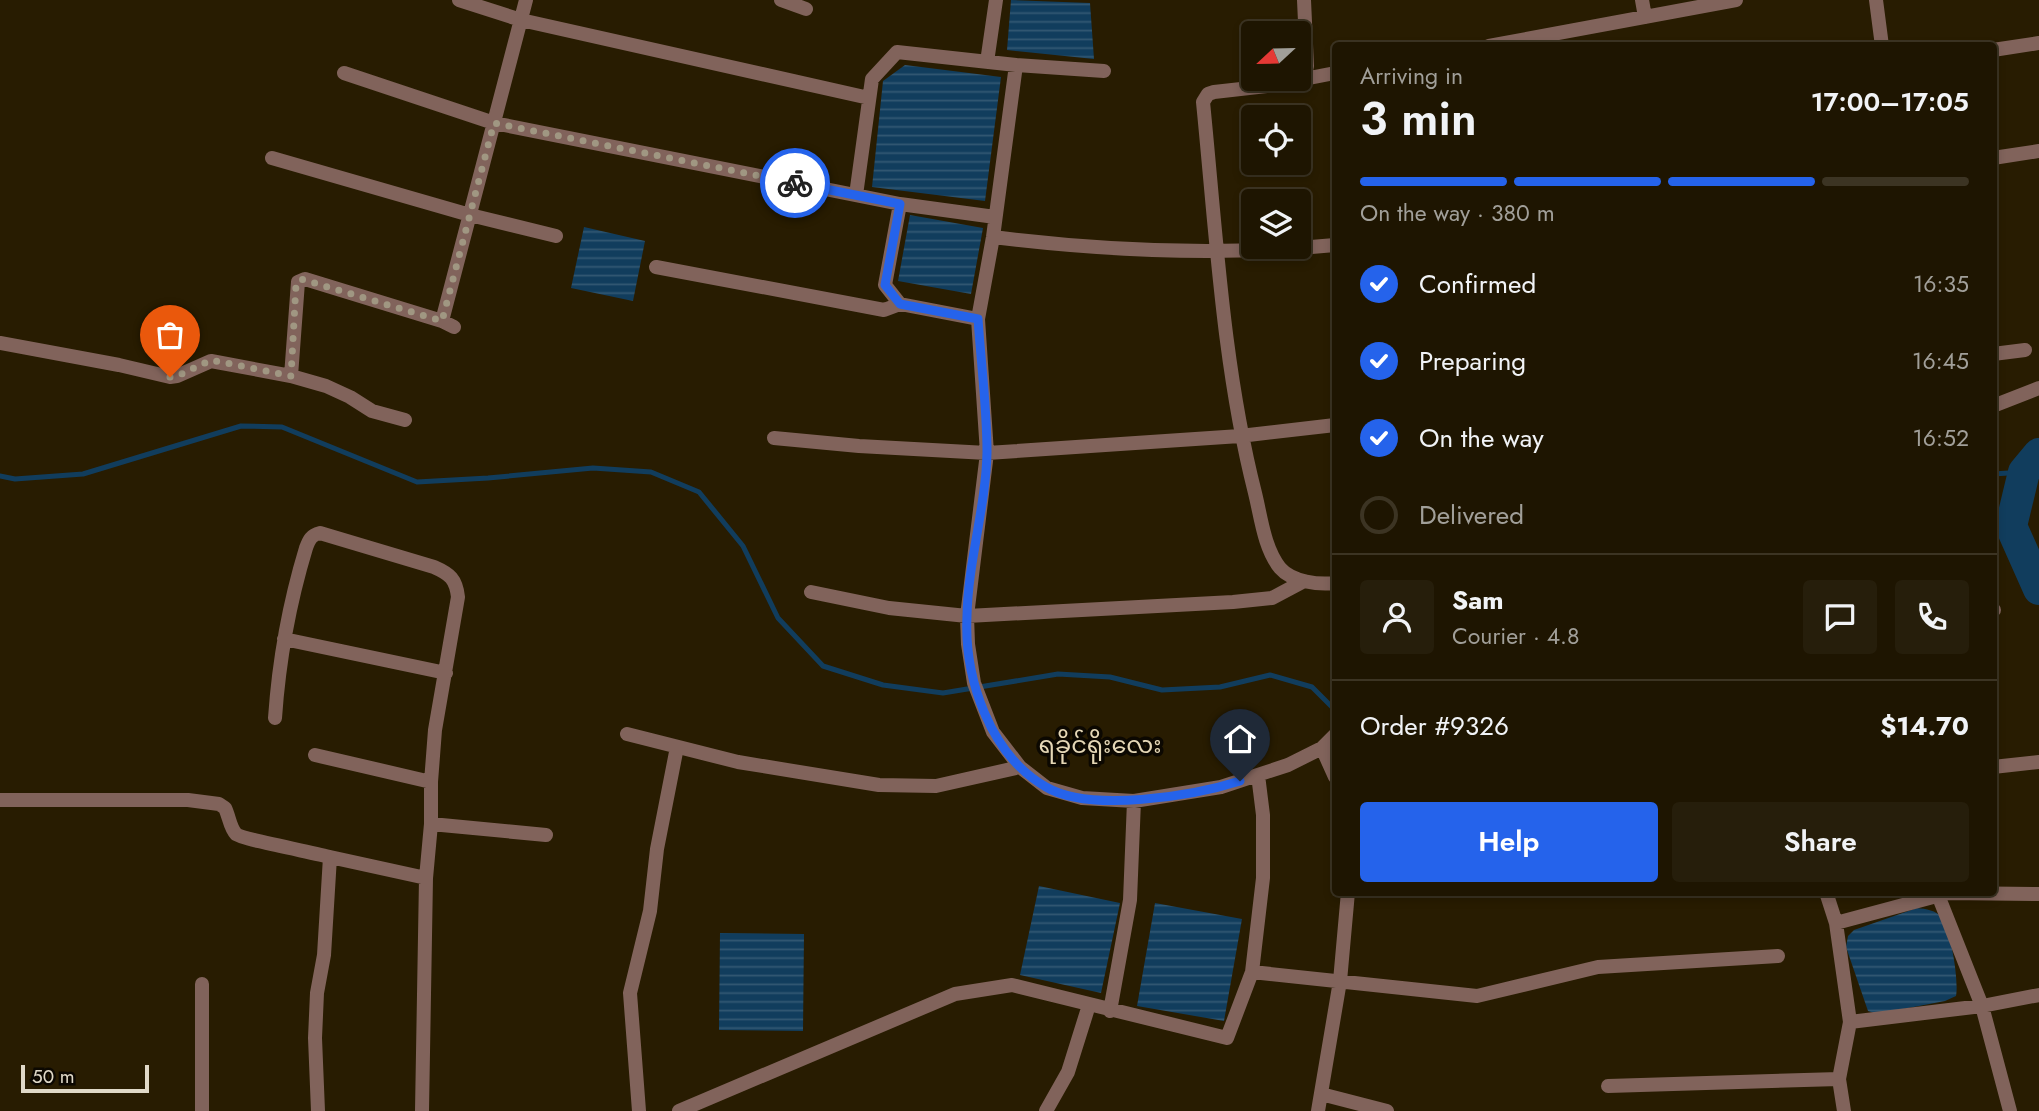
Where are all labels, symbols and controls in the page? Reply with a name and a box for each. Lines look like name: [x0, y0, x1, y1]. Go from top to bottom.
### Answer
north arrow: [1241, 21, 1311, 91]
map controls: [1241, 21, 1311, 259]
text: Arriving in: [1360, 59, 1463, 93]
text: 17:00–17:05: [1811, 83, 1969, 121]
text: 3 min: [1360, 86, 1477, 152]
button: locate: [1241, 105, 1311, 175]
courier: [760, 148, 830, 218]
icon: bike: [776, 164, 814, 202]
button: layers: [1241, 189, 1311, 259]
text: On the way · 380 m: [1360, 196, 1555, 230]
icon: check: [1360, 265, 1398, 303]
text: Confirmed: [1419, 265, 1536, 303]
text: 16:35: [1913, 267, 1969, 301]
pin: [140, 305, 200, 377]
icon: bag: [151, 316, 189, 354]
icon: check: [1360, 342, 1398, 380]
text: Preparing: [1419, 342, 1526, 380]
text: 16:45: [1912, 344, 1969, 378]
icon: check: [1360, 419, 1398, 457]
text: On the way: [1419, 419, 1544, 457]
text: 16:52: [1912, 421, 1969, 455]
text: Delivered: [1419, 496, 1524, 534]
button: person: [1360, 580, 1434, 654]
button: chat: [1803, 580, 1877, 654]
button: phone: [1895, 580, 1969, 654]
text: Sam: [1452, 581, 1504, 619]
text: Courier · 4.8: [1452, 619, 1580, 653]
text: Order #9326: [1360, 707, 1509, 745]
text: $14.70: [1880, 707, 1969, 745]
pin: [1210, 709, 1270, 781]
icon: home: [1221, 720, 1259, 758]
district label: ရခိုင်ရိုးလေး: [1038, 727, 1162, 764]
button: Help: [1360, 802, 1658, 882]
button: Share: [1672, 802, 1969, 882]
scale bar: [21, 1062, 149, 1094]
text: 50 m: [32, 1063, 75, 1090]

